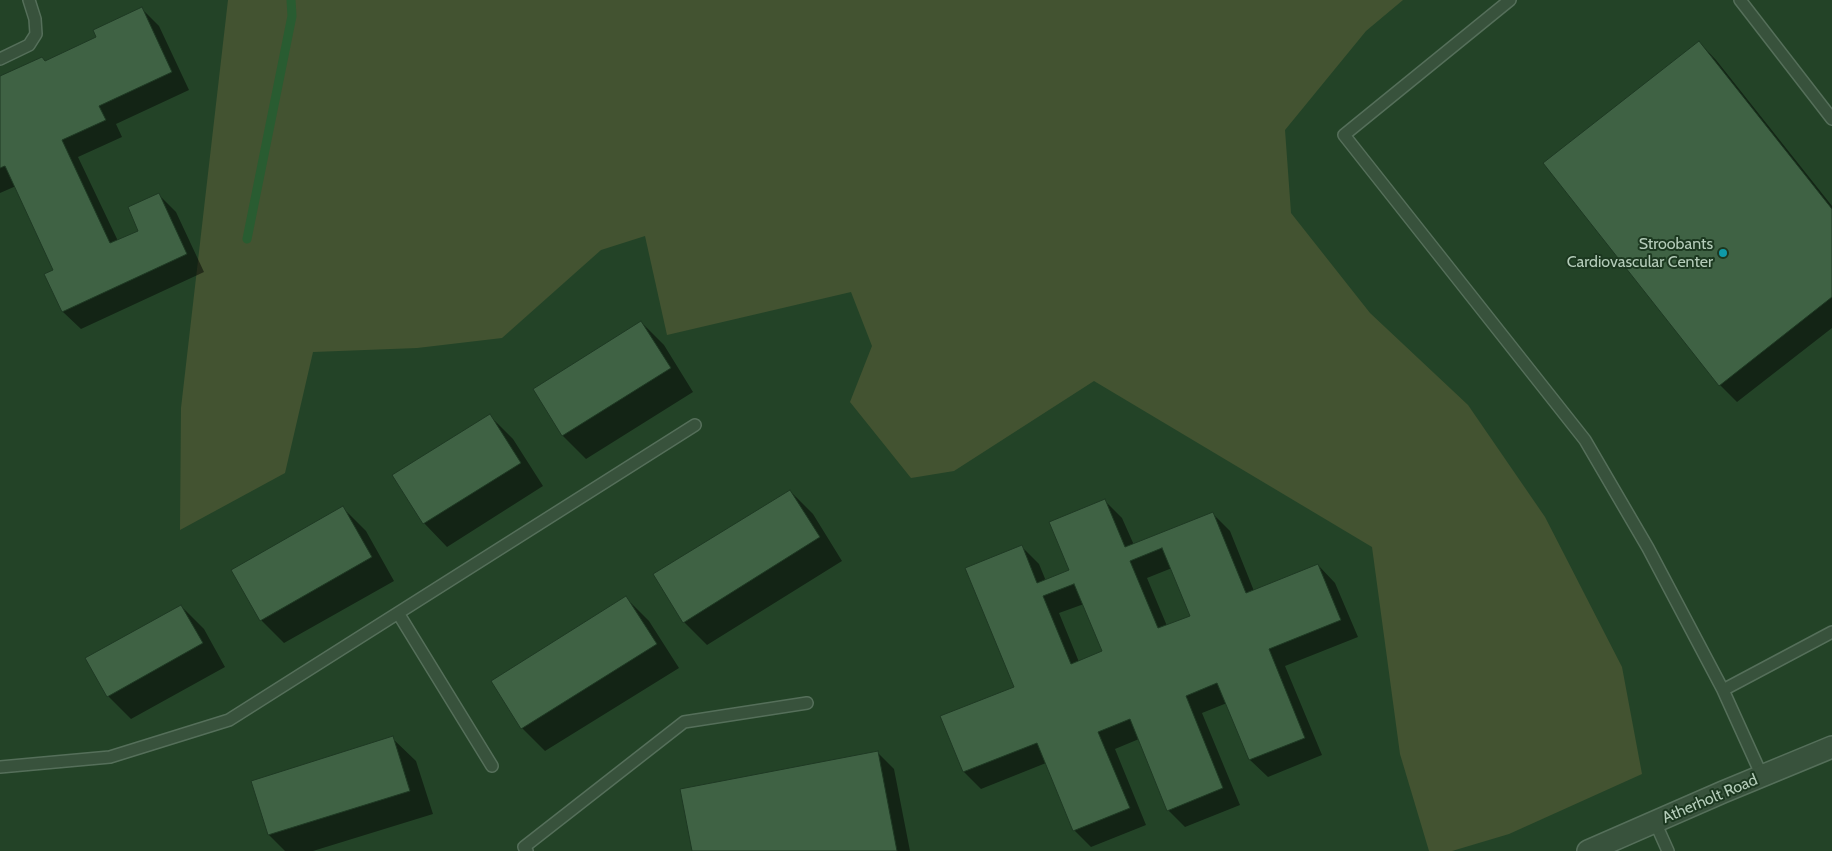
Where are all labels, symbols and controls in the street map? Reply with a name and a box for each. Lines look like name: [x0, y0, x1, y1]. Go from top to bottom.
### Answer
place label: Stroobants Cardiovascular Center: [1567, 234, 1713, 272]
marker: Stroobants Cardiovascular Center: [1717, 247, 1729, 259]
street label: Atherholt Road: [1659, 770, 1761, 828]

